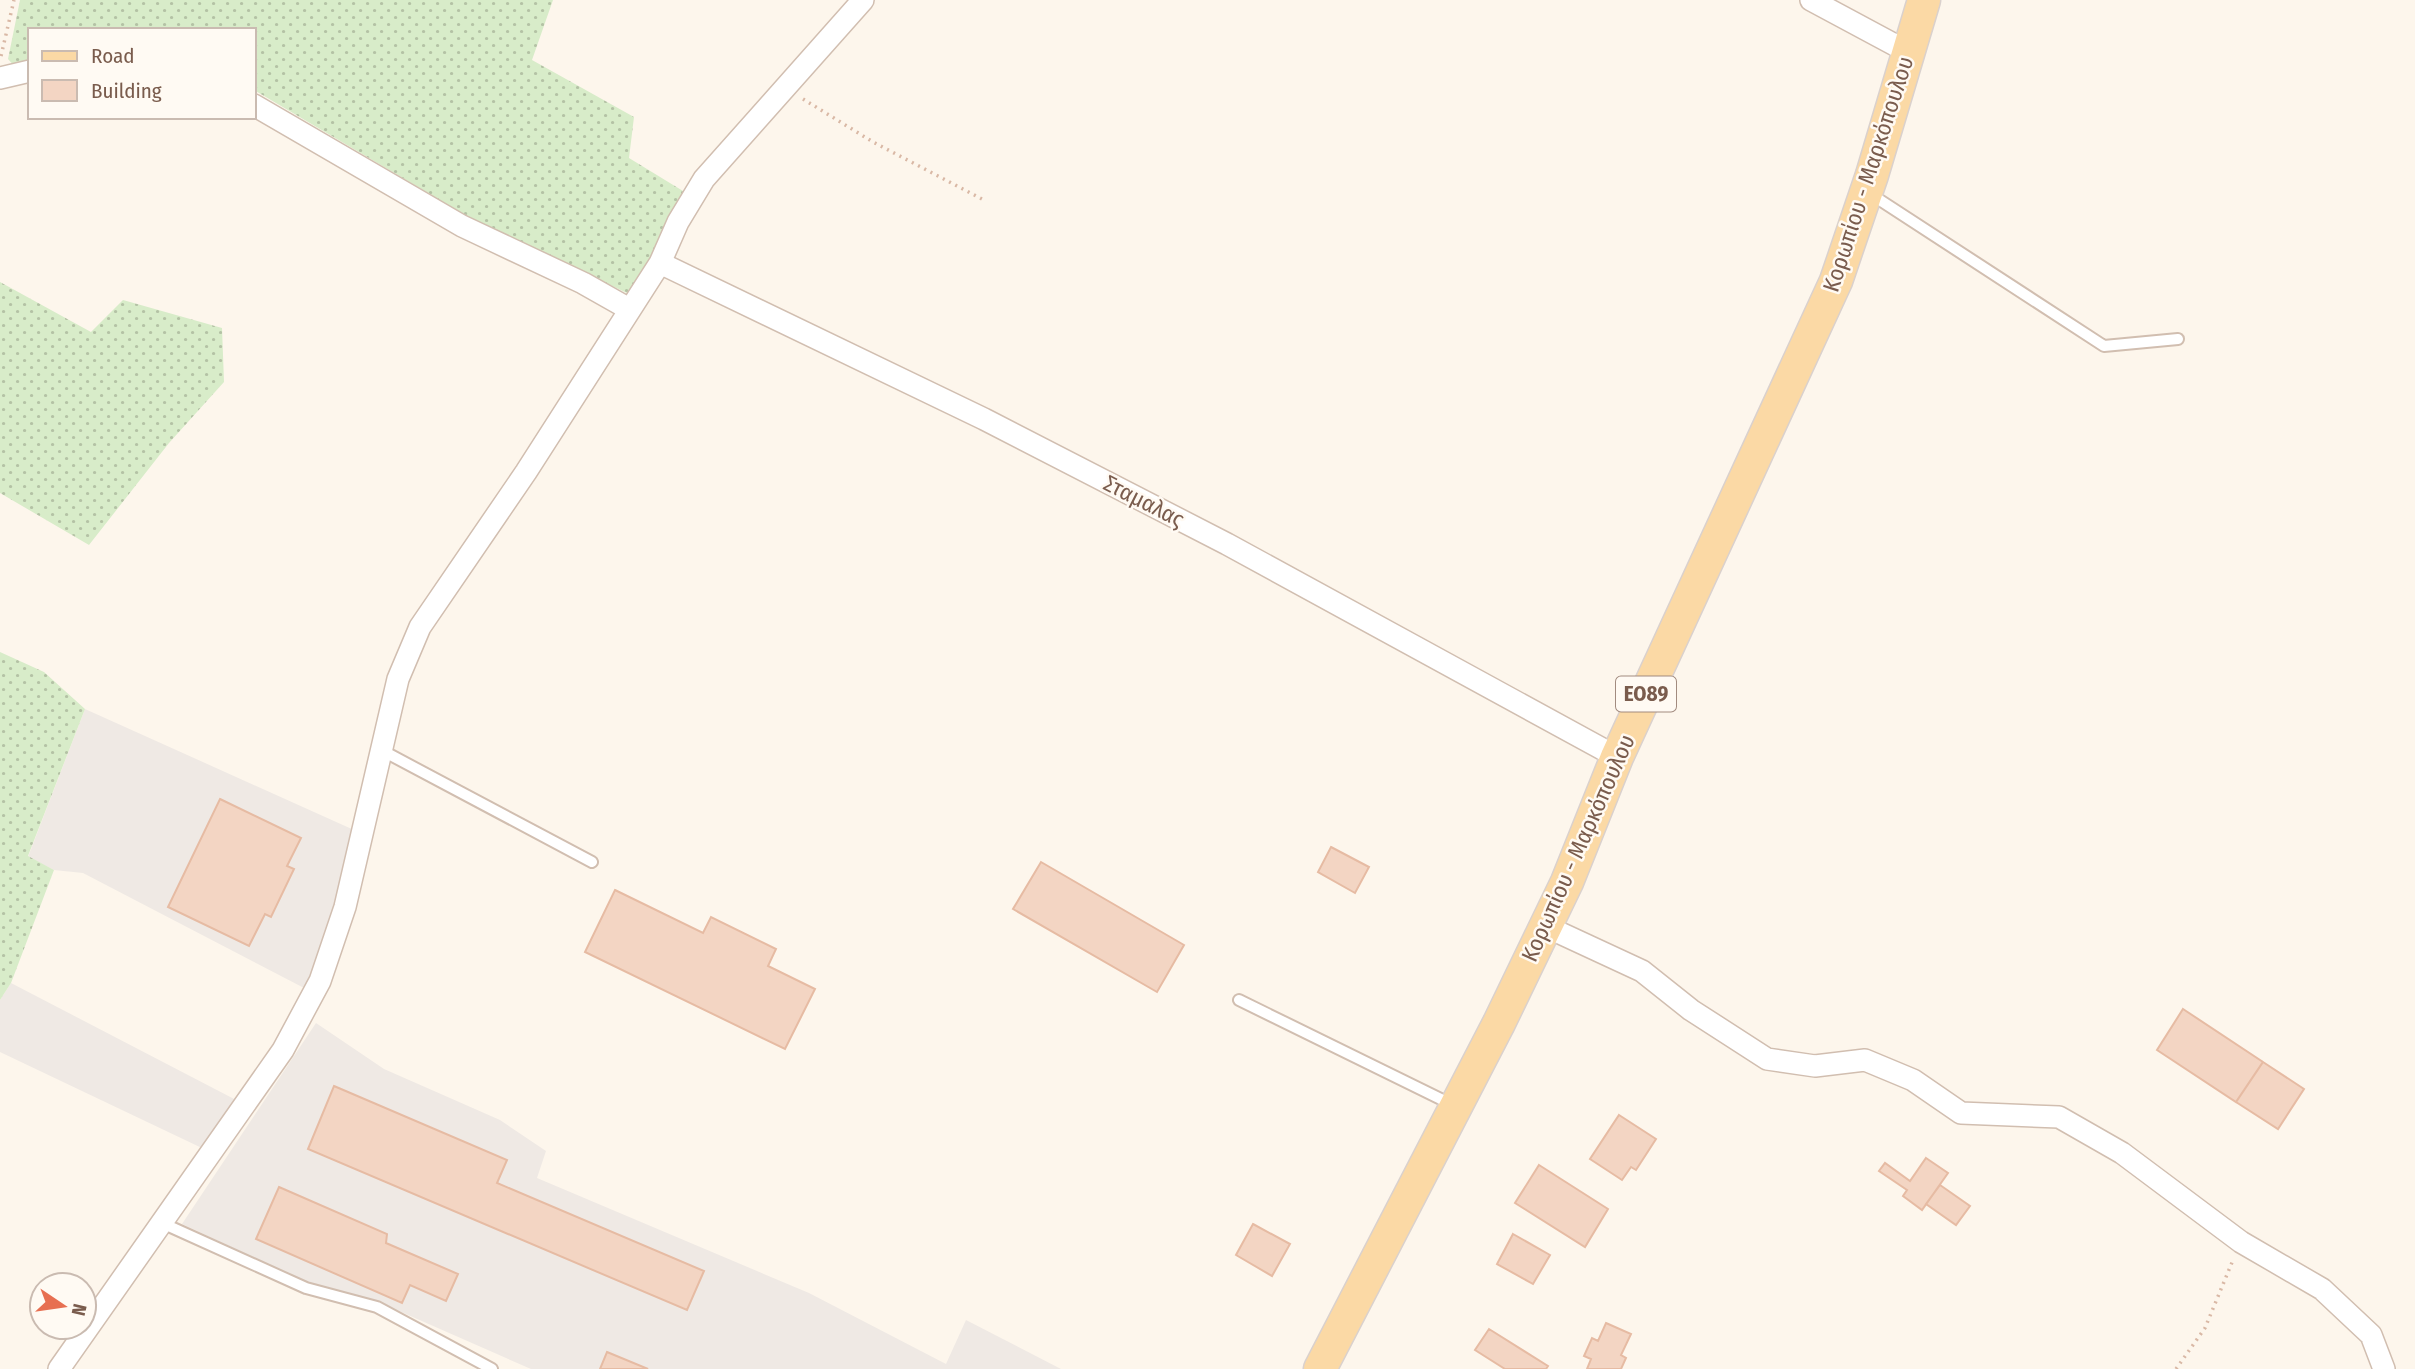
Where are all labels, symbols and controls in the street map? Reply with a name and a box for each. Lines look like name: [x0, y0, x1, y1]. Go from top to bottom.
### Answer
legend: [28, 28, 256, 119]
text: Road: [91, 43, 135, 69]
street label: Κορωπίου - Μαρκόπουλου: [1817, 53, 1919, 295]
text: Building: [91, 78, 162, 104]
street label: Σταμαλας: [1099, 469, 1189, 533]
road number: ΕΟ89: [1616, 676, 1676, 712]
street label: Κορωπίου - Μαρκόπουλου: [1515, 730, 1641, 966]
north arrow: [28, 1271, 98, 1341]
text: N: [67, 1302, 92, 1318]

